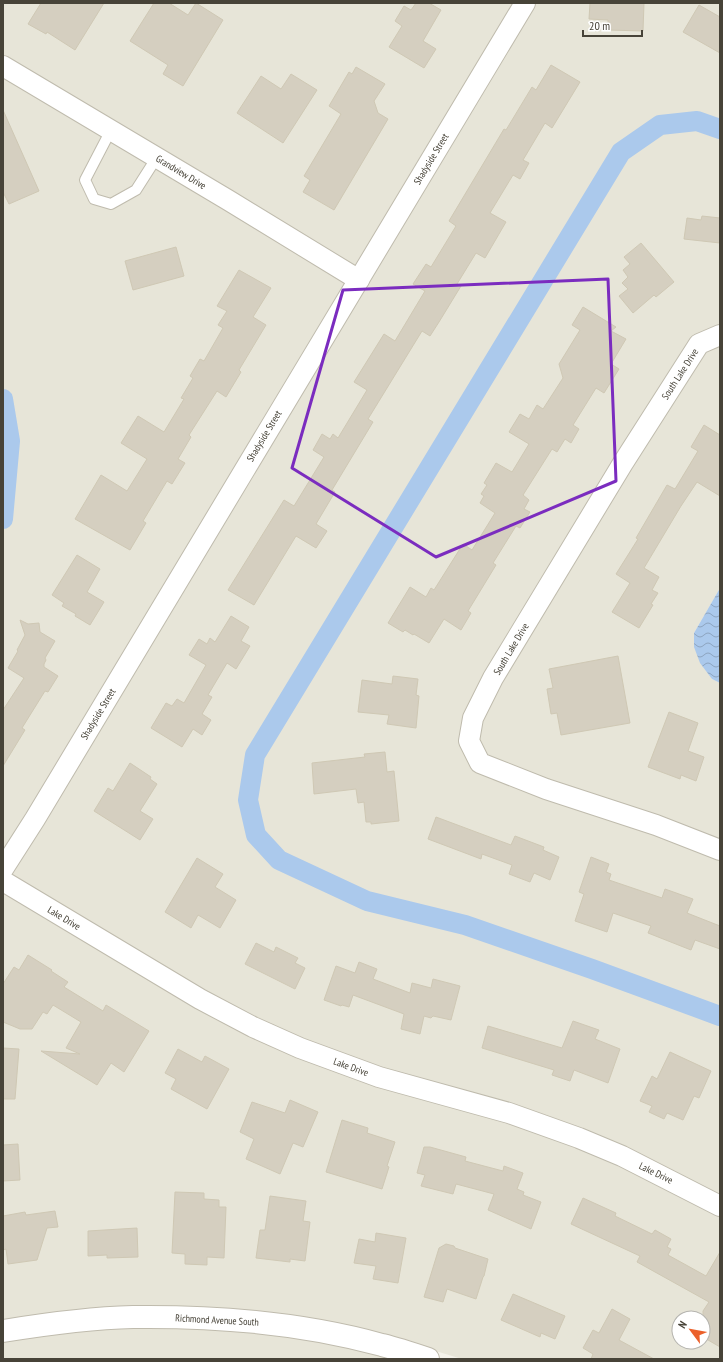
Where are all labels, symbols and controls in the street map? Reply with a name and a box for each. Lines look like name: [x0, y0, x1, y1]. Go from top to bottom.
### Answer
scale bar: [583, 12, 642, 38]
text: 20 m: [589, 18, 610, 33]
street label: Shadyside Street: [411, 131, 452, 187]
street label: Grandview Drive: [153, 152, 209, 192]
street label: South Lake Drive: [659, 346, 701, 402]
street label: Shadyside Street: [244, 408, 285, 464]
street label: South Lake Drive: [490, 621, 532, 677]
street label: Shadyside Street: [78, 686, 119, 742]
street label: Lake Drive: [45, 903, 83, 933]
street label: Lake Drive: [332, 1055, 370, 1079]
street label: Lake Drive: [637, 1159, 675, 1187]
north arrow: [671, 1310, 711, 1350]
street label: Richmond Avenue South: [175, 1311, 259, 1329]
text: N: [675, 1318, 690, 1331]

